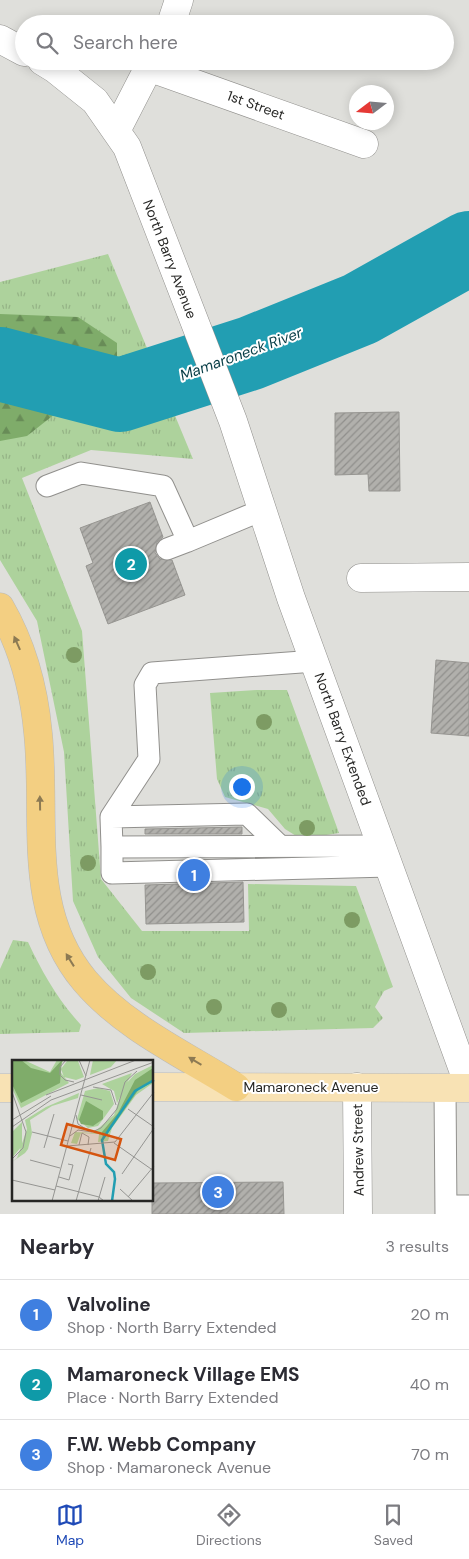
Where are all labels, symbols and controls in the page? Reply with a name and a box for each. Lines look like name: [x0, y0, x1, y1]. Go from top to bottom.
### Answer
search box: [15, 15, 454, 70]
icon: search: [33, 29, 61, 57]
text: Search here: [73, 30, 178, 55]
north arrow: [349, 85, 394, 130]
street label: 1st Street: [225, 86, 287, 124]
street label: North Barry Avenue: [139, 197, 201, 321]
water label: Mamaroneck River: [177, 322, 305, 385]
pin: 2: [115, 545, 147, 583]
one-way arrow: [13, 636, 21, 650]
street label: North Barry Extended: [311, 670, 375, 808]
your location: [229, 774, 255, 800]
one-way arrow: [36, 795, 44, 811]
pin: 1: [178, 856, 210, 894]
one-way arrow: [65, 953, 75, 966]
one-way arrow: [188, 1057, 201, 1066]
inset map: [12, 1060, 154, 1202]
street label: Mamaroneck Avenue: [243, 1078, 379, 1096]
street label: Andrew Street: [348, 1103, 368, 1197]
pin: 3: [202, 1173, 234, 1211]
text: Nearby: [20, 1233, 94, 1261]
text: 3 results: [386, 1236, 449, 1257]
text: Valvoline: [67, 1292, 151, 1317]
text: 1: [33, 1304, 39, 1325]
text: 20 m: [410, 1304, 449, 1325]
text: Shop · North Barry Extended: [67, 1317, 277, 1338]
text: Mamaroneck Village EMS: [67, 1362, 299, 1387]
text: 2: [31, 1374, 41, 1395]
text: 40 m: [410, 1374, 449, 1395]
text: Place · North Barry Extended: [67, 1387, 278, 1408]
text: F.W. Webb Company: [67, 1432, 256, 1457]
text: 3: [31, 1444, 41, 1465]
text: 70 m: [411, 1444, 449, 1465]
text: Shop · Mamaroneck Avenue: [67, 1457, 271, 1478]
tab: Map: [56, 1501, 84, 1549]
tab: Directions: [196, 1501, 262, 1549]
tab: Saved: [374, 1501, 413, 1549]

